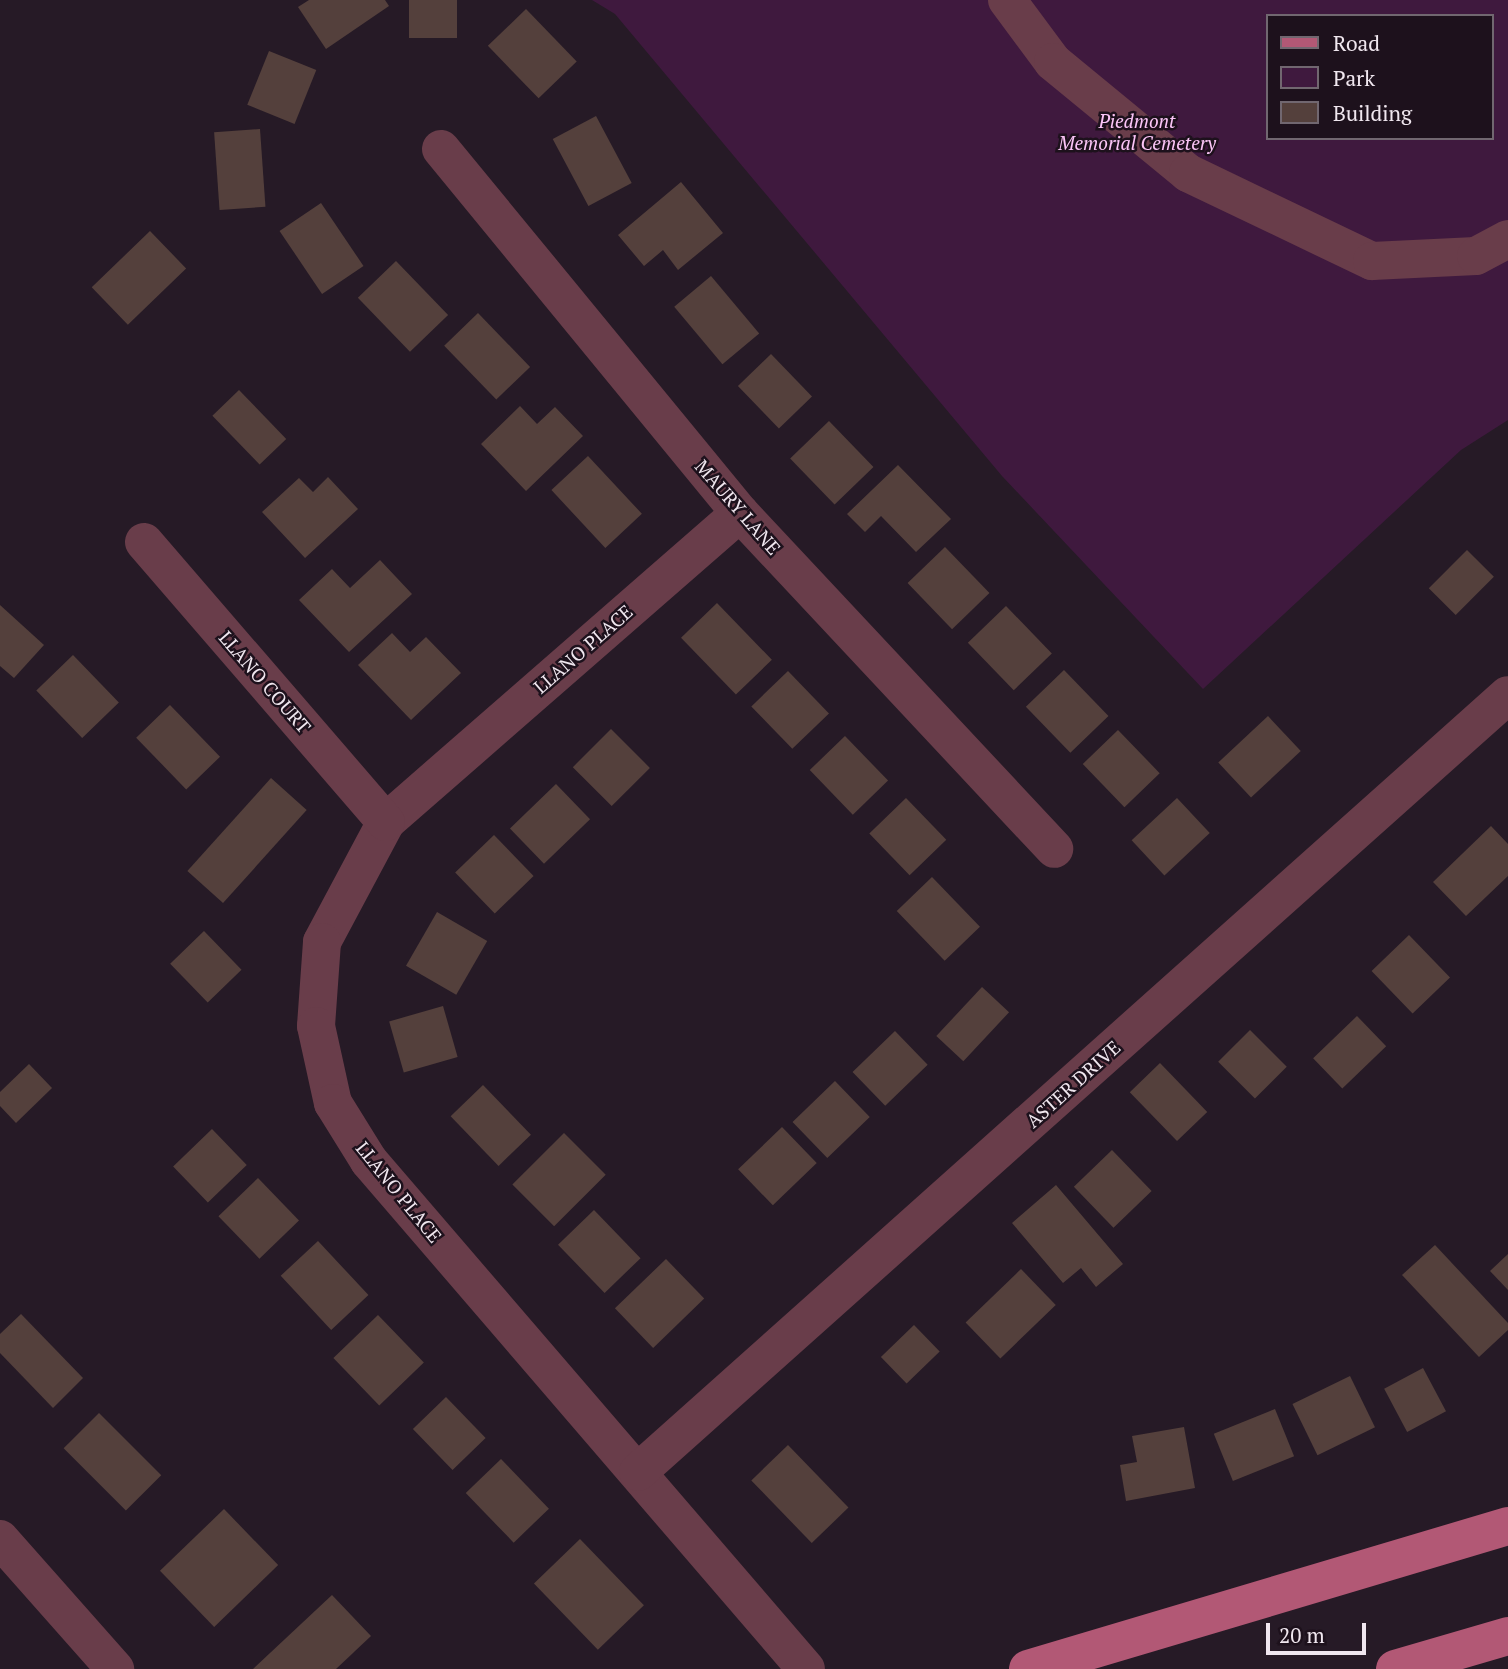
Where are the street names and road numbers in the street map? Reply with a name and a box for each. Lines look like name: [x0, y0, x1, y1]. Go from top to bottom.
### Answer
street label: MAURY LANE: [691, 455, 785, 559]
street label: LLANO PLACE: [529, 600, 637, 698]
street label: LLANO COURT: [214, 626, 316, 738]
street label: ASTER DRIVE: [1021, 1036, 1125, 1132]
street label: LLANO PLACE: [351, 1137, 447, 1247]

